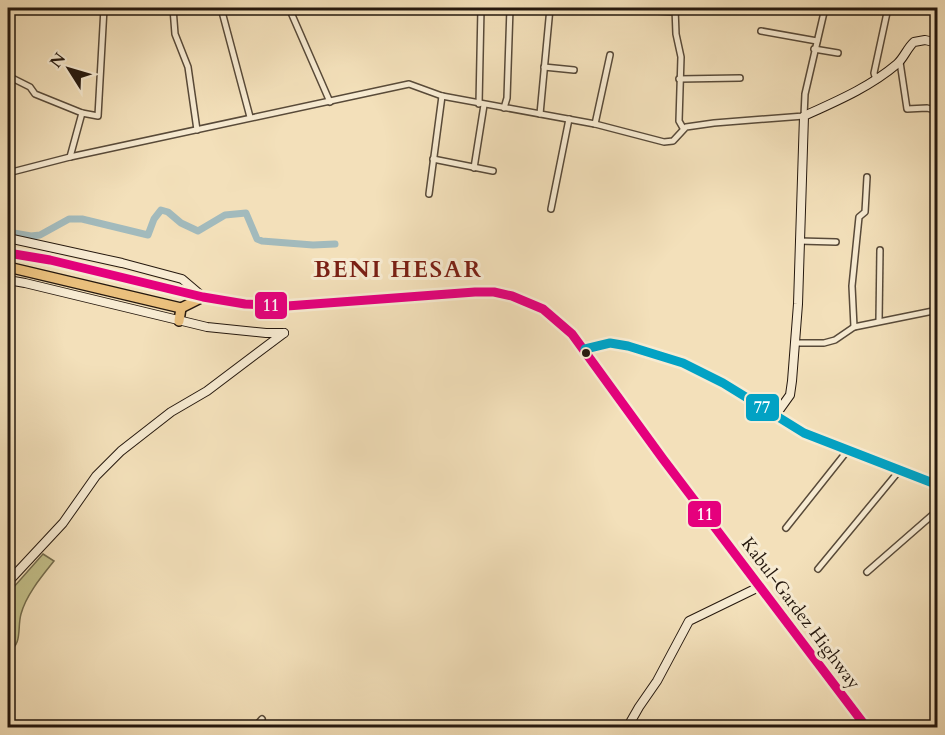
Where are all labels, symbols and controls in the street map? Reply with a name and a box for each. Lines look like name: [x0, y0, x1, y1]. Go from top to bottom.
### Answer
north arrow: [39, 39, 99, 99]
text: N: [45, 48, 71, 73]
district label: BENI HESAR: [313, 253, 483, 286]
line badge: 11: [254, 291, 288, 320]
text: 11: [263, 295, 279, 317]
unlabelled marker: [580, 347, 592, 359]
line badge: 77: [745, 393, 780, 422]
text: 77: [754, 397, 770, 419]
line badge: 11: [687, 500, 722, 528]
text: 11: [697, 504, 713, 526]
street label: Kabul-Gardez Highway: [735, 532, 866, 695]

